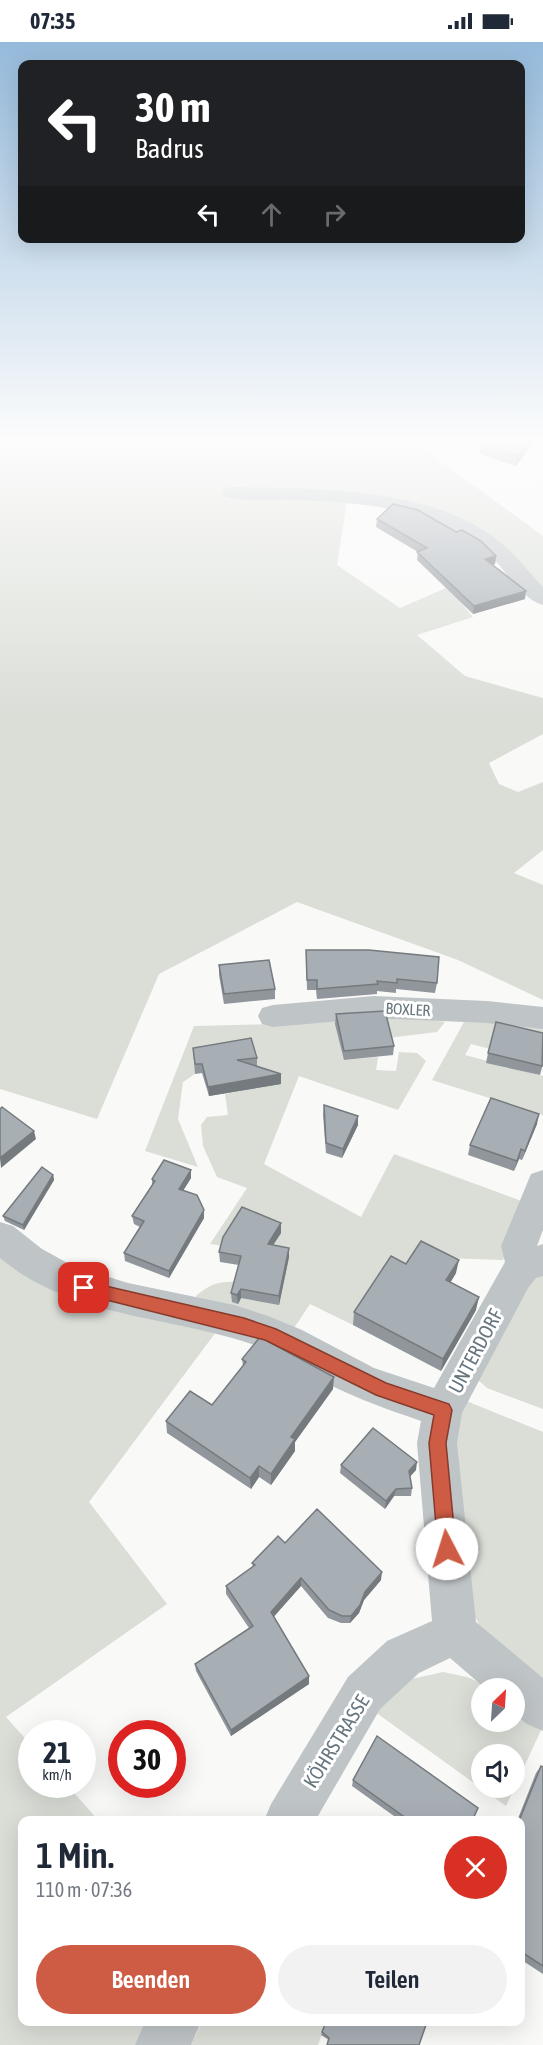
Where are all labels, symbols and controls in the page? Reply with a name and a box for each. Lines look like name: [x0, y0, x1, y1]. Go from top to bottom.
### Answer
text: 07:35: [30, 8, 75, 34]
text: 30 m: [135, 83, 210, 131]
icon: left: [36, 84, 114, 162]
text: Badrus: [135, 133, 204, 164]
icon: left: [192, 198, 225, 231]
icon: ahead: [255, 198, 288, 231]
icon: right: [318, 198, 351, 231]
street label: BOXLER: [385, 999, 431, 1019]
pin: [58, 1262, 109, 1313]
icon: arrive: [67, 1271, 100, 1304]
street label: UNTERDORF: [443, 1305, 507, 1397]
position arrow: [415, 1517, 479, 1581]
north arrow: [471, 1678, 525, 1732]
map controls: [471, 1678, 525, 1798]
street label: KÖHRSTRASSE: [298, 1690, 374, 1792]
speed limit sign: 30: [108, 1720, 186, 1798]
text: 21: [43, 1735, 71, 1769]
button: sound: [471, 1744, 525, 1798]
text: km/h: [42, 1766, 72, 1783]
text: 1 Min.: [36, 1834, 114, 1876]
button: close: [444, 1836, 507, 1899]
text: 110 m · 07:36: [36, 1878, 132, 1901]
button: Beenden: [36, 1945, 266, 2014]
button: Teilen: [278, 1945, 507, 2014]

